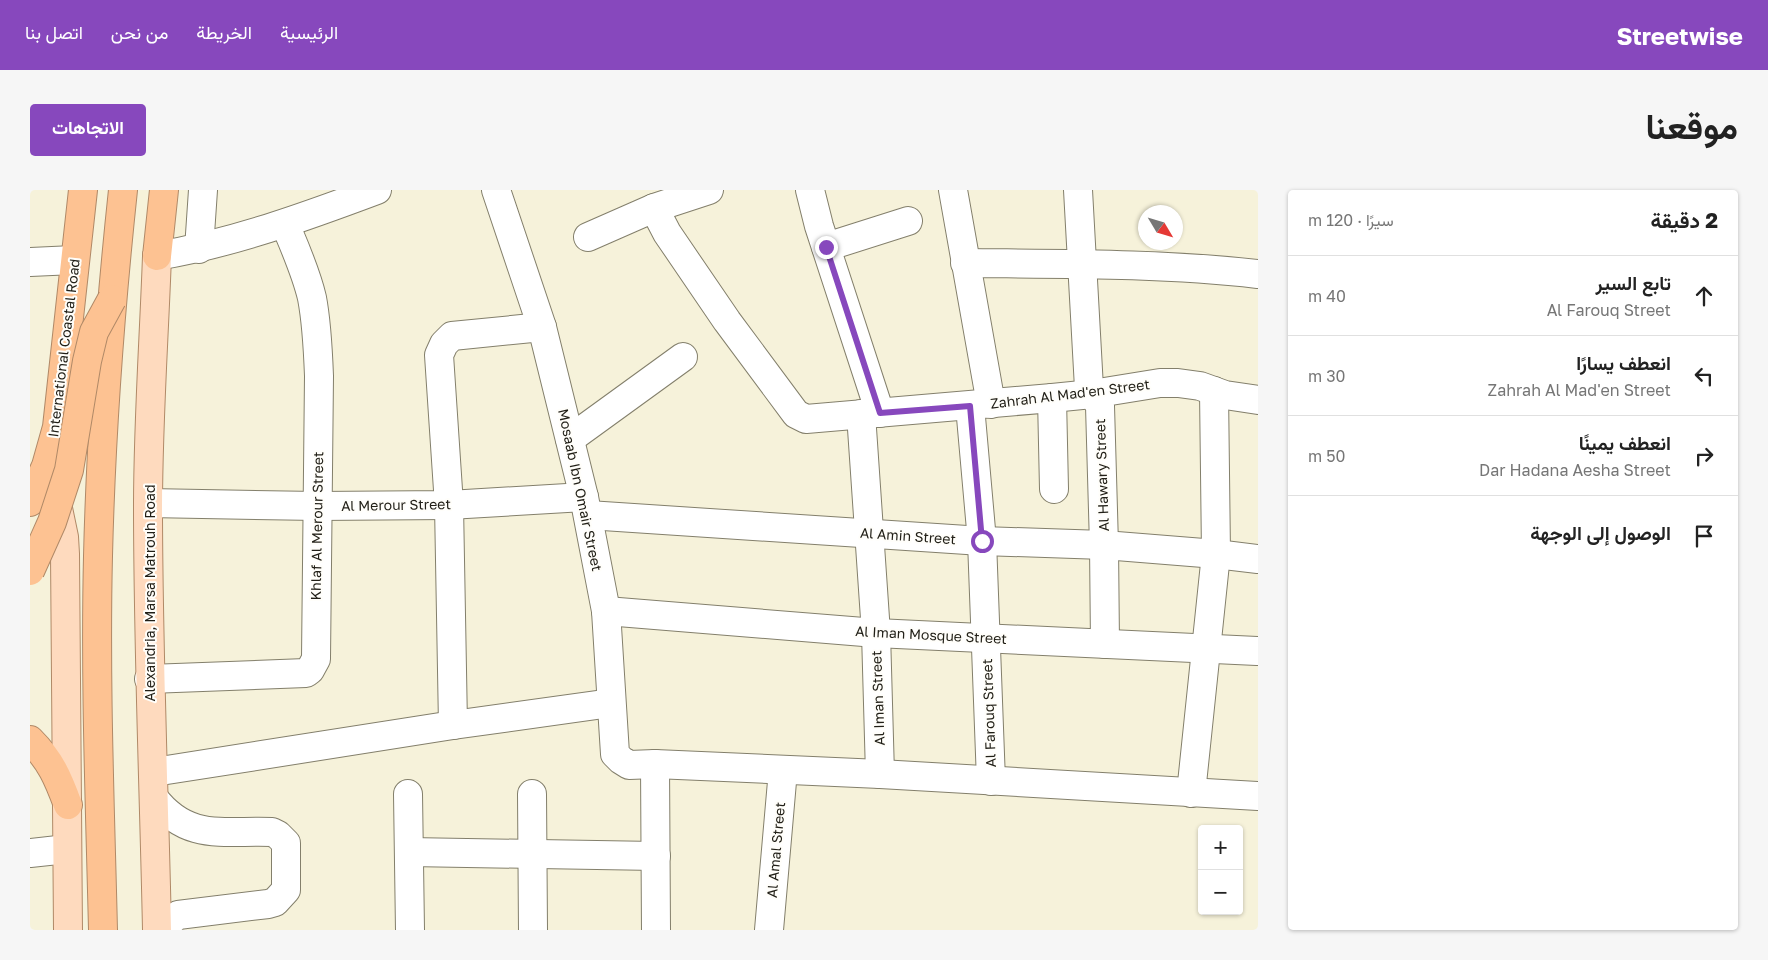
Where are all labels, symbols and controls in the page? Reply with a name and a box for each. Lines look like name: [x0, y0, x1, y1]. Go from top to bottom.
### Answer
text: اتصل بنا: [25, 21, 83, 43]
text: من نحن: [111, 21, 168, 43]
text: الخريطة: [196, 21, 252, 43]
text: الرئيسية: [280, 21, 338, 43]
text: Streetwise: [1616, 21, 1743, 50]
button: الاتجاهات: [30, 104, 146, 156]
text: موقعنا: [1645, 105, 1738, 147]
north arrow: [1138, 205, 1183, 250]
text: 2 دقيقة: [1650, 207, 1718, 233]
text: سيرًا · 120 m: [1308, 210, 1394, 230]
route end: [815, 236, 838, 259]
street label: International Coastal Road: [44, 258, 83, 438]
text: تابع السير: [1595, 271, 1671, 294]
icon: ahead: [1690, 282, 1718, 310]
text: 40 m: [1308, 286, 1346, 306]
text: Al Farouq Street: [1547, 300, 1671, 320]
text: انعطف يسارًا: [1576, 351, 1671, 374]
icon: left: [1690, 362, 1718, 390]
text: 30 m: [1308, 366, 1345, 386]
street label: Zahrah Al Mad'en Street: [989, 375, 1151, 412]
text: Zahrah Al Mad'en Street: [1488, 380, 1671, 400]
street label: Mosaab Ibn Omair Street: [555, 407, 606, 573]
street label: Al Hawary Street: [1091, 418, 1112, 532]
text: انعطف يمينًا: [1579, 431, 1671, 454]
icon: right: [1690, 442, 1718, 470]
text: 50 m: [1308, 446, 1345, 466]
street label: Khlaf Al Merour Street: [307, 451, 326, 601]
text: Dar Hadana Aesha Street: [1479, 460, 1671, 480]
street label: Alexandria, Marsa Matrouh Road: [141, 484, 158, 702]
street label: Al Merour Street: [341, 495, 451, 514]
text: الوصول إلى الوجهة: [1530, 521, 1671, 544]
icon: arrive: [1690, 522, 1718, 550]
street label: Al Amin Street: [859, 524, 957, 547]
route start: [971, 530, 994, 553]
street label: Al Iman Mosque Street: [855, 622, 1007, 647]
street label: Al Iman Street: [867, 650, 888, 746]
street label: Al Farouq Street: [978, 658, 999, 768]
street label: Al Amal Street: [763, 801, 788, 899]
map controls: [1198, 825, 1243, 915]
button: +: [1198, 825, 1243, 870]
button: −: [1198, 870, 1243, 915]

